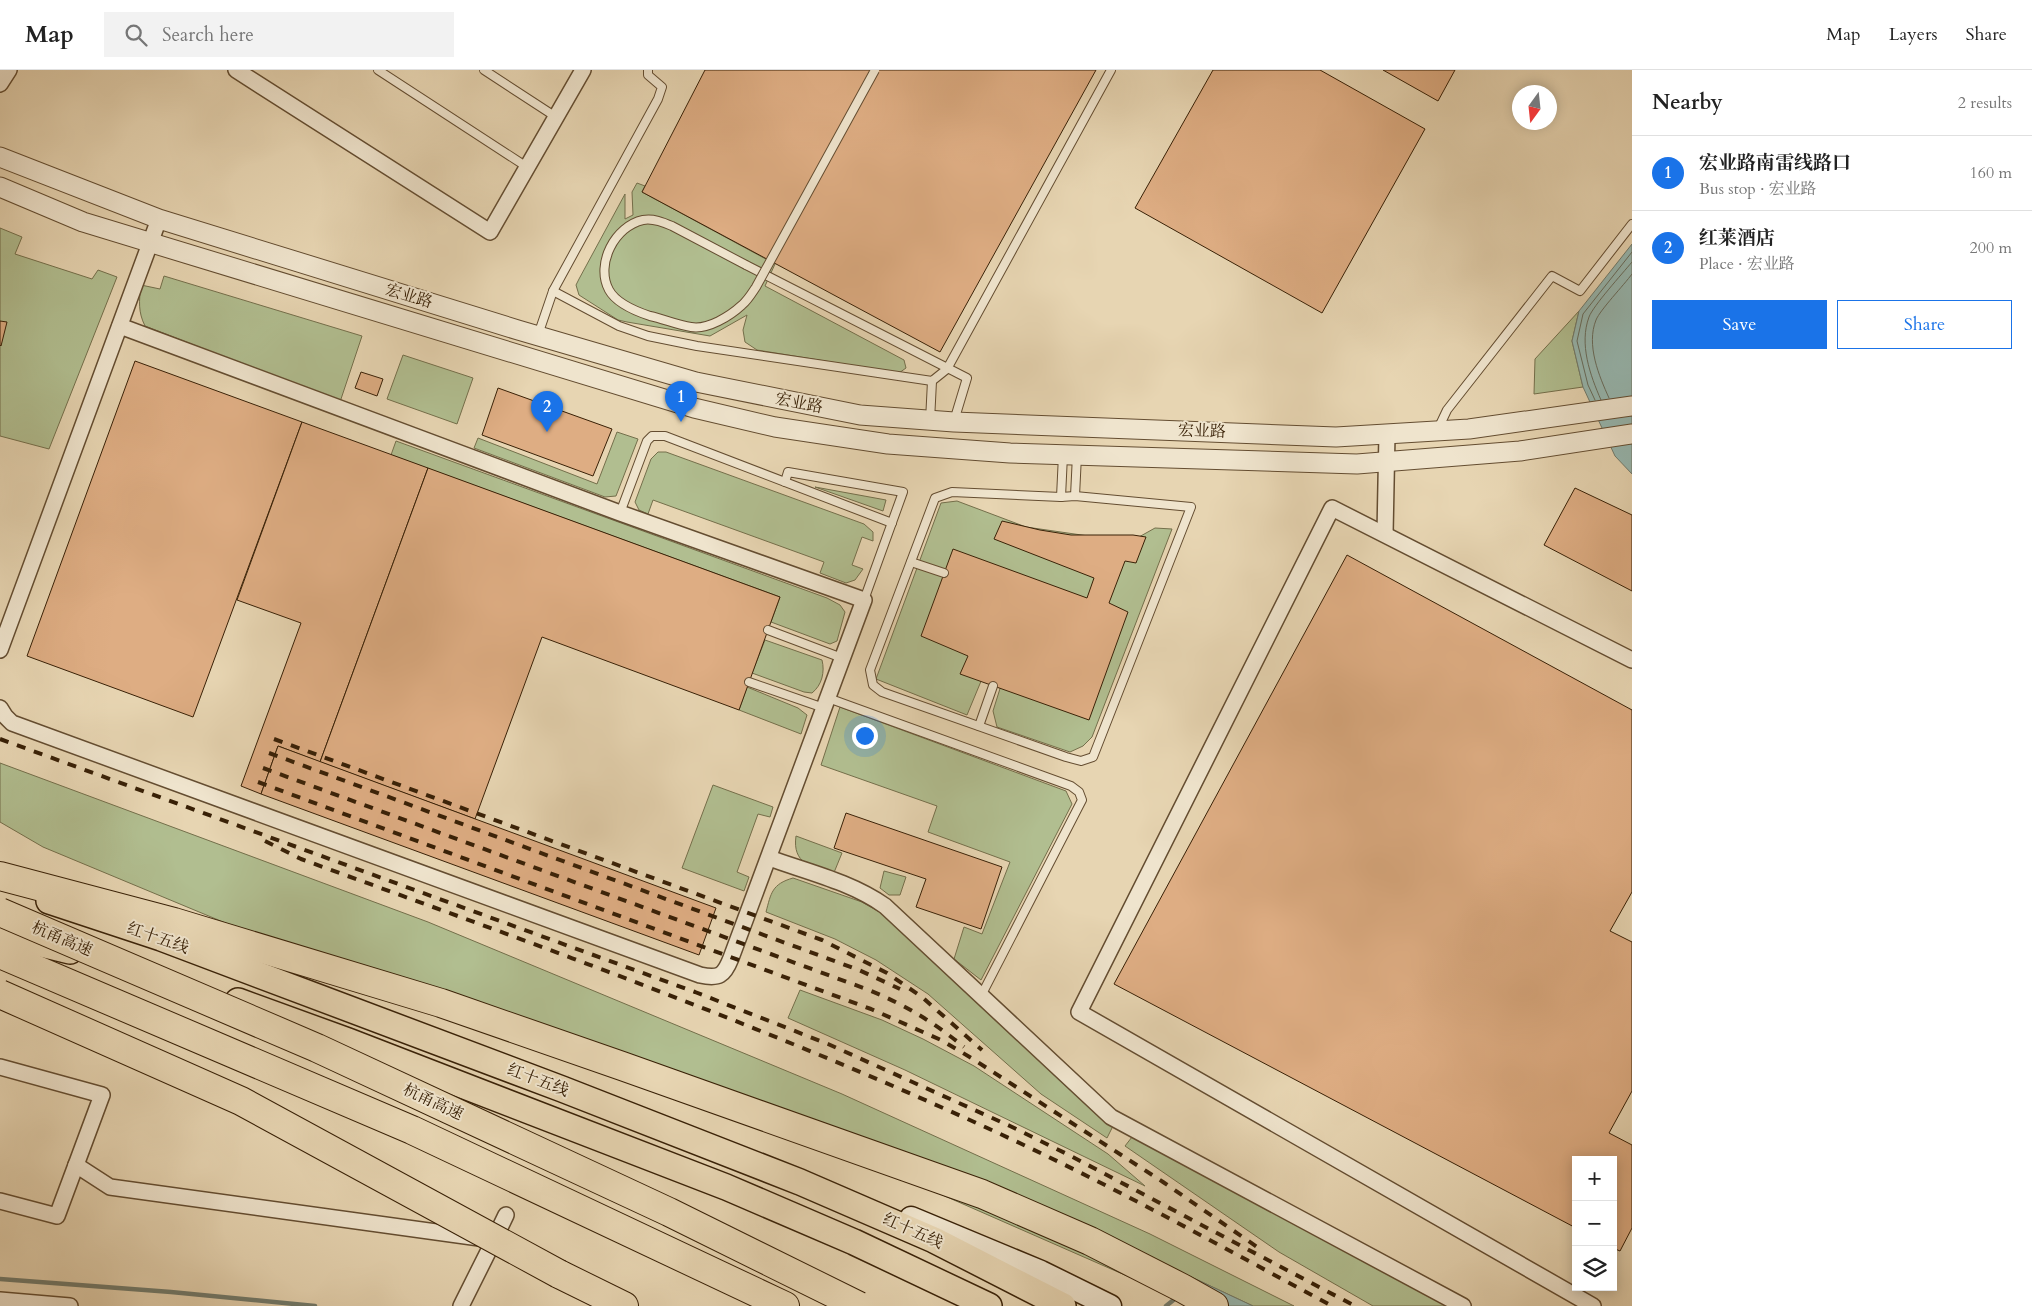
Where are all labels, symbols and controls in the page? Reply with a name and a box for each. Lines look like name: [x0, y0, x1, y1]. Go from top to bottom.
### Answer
search box: [104, 12, 454, 57]
text: Map: [25, 18, 74, 51]
icon: search: [122, 21, 150, 49]
text: Search here: [162, 22, 254, 48]
text: Map: [1826, 22, 1861, 47]
text: Layers: [1889, 22, 1938, 47]
text: Share: [1966, 22, 2007, 47]
north arrow: [1512, 85, 1557, 130]
text: Nearby: [1652, 88, 1723, 117]
text: 2 results: [1958, 92, 2012, 114]
text: 宏业路南雷线路口: [1699, 150, 1851, 176]
text: 1: [1664, 162, 1672, 184]
text: 160 m: [1970, 162, 2012, 184]
text: Bus stop · 宏业路: [1699, 178, 1817, 200]
text: 红莱酒店: [1699, 225, 1775, 251]
text: 2: [1664, 237, 1672, 259]
text: 200 m: [1970, 237, 2012, 259]
text: Place · 宏业路: [1699, 253, 1795, 275]
street label: 宏业路: [383, 278, 435, 314]
button: Save: [1652, 300, 1827, 349]
button: Share: [1837, 300, 2012, 349]
pin: 1: [665, 381, 697, 422]
street label: 宏业路: [773, 388, 825, 418]
pin: 2: [531, 391, 563, 432]
street label: 宏业路: [1178, 419, 1226, 443]
your location: [852, 723, 878, 749]
street label: 杭甬高速: [28, 916, 96, 962]
street label: 红十五线: [124, 917, 192, 959]
street label: 红十五线: [504, 1058, 572, 1102]
street label: 杭甬高速: [399, 1079, 467, 1125]
map controls: [1572, 1156, 1617, 1291]
button: +: [1572, 1156, 1617, 1201]
button: −: [1572, 1201, 1617, 1246]
street label: 红十五线: [879, 1208, 947, 1254]
button: layers: [1572, 1246, 1617, 1291]

